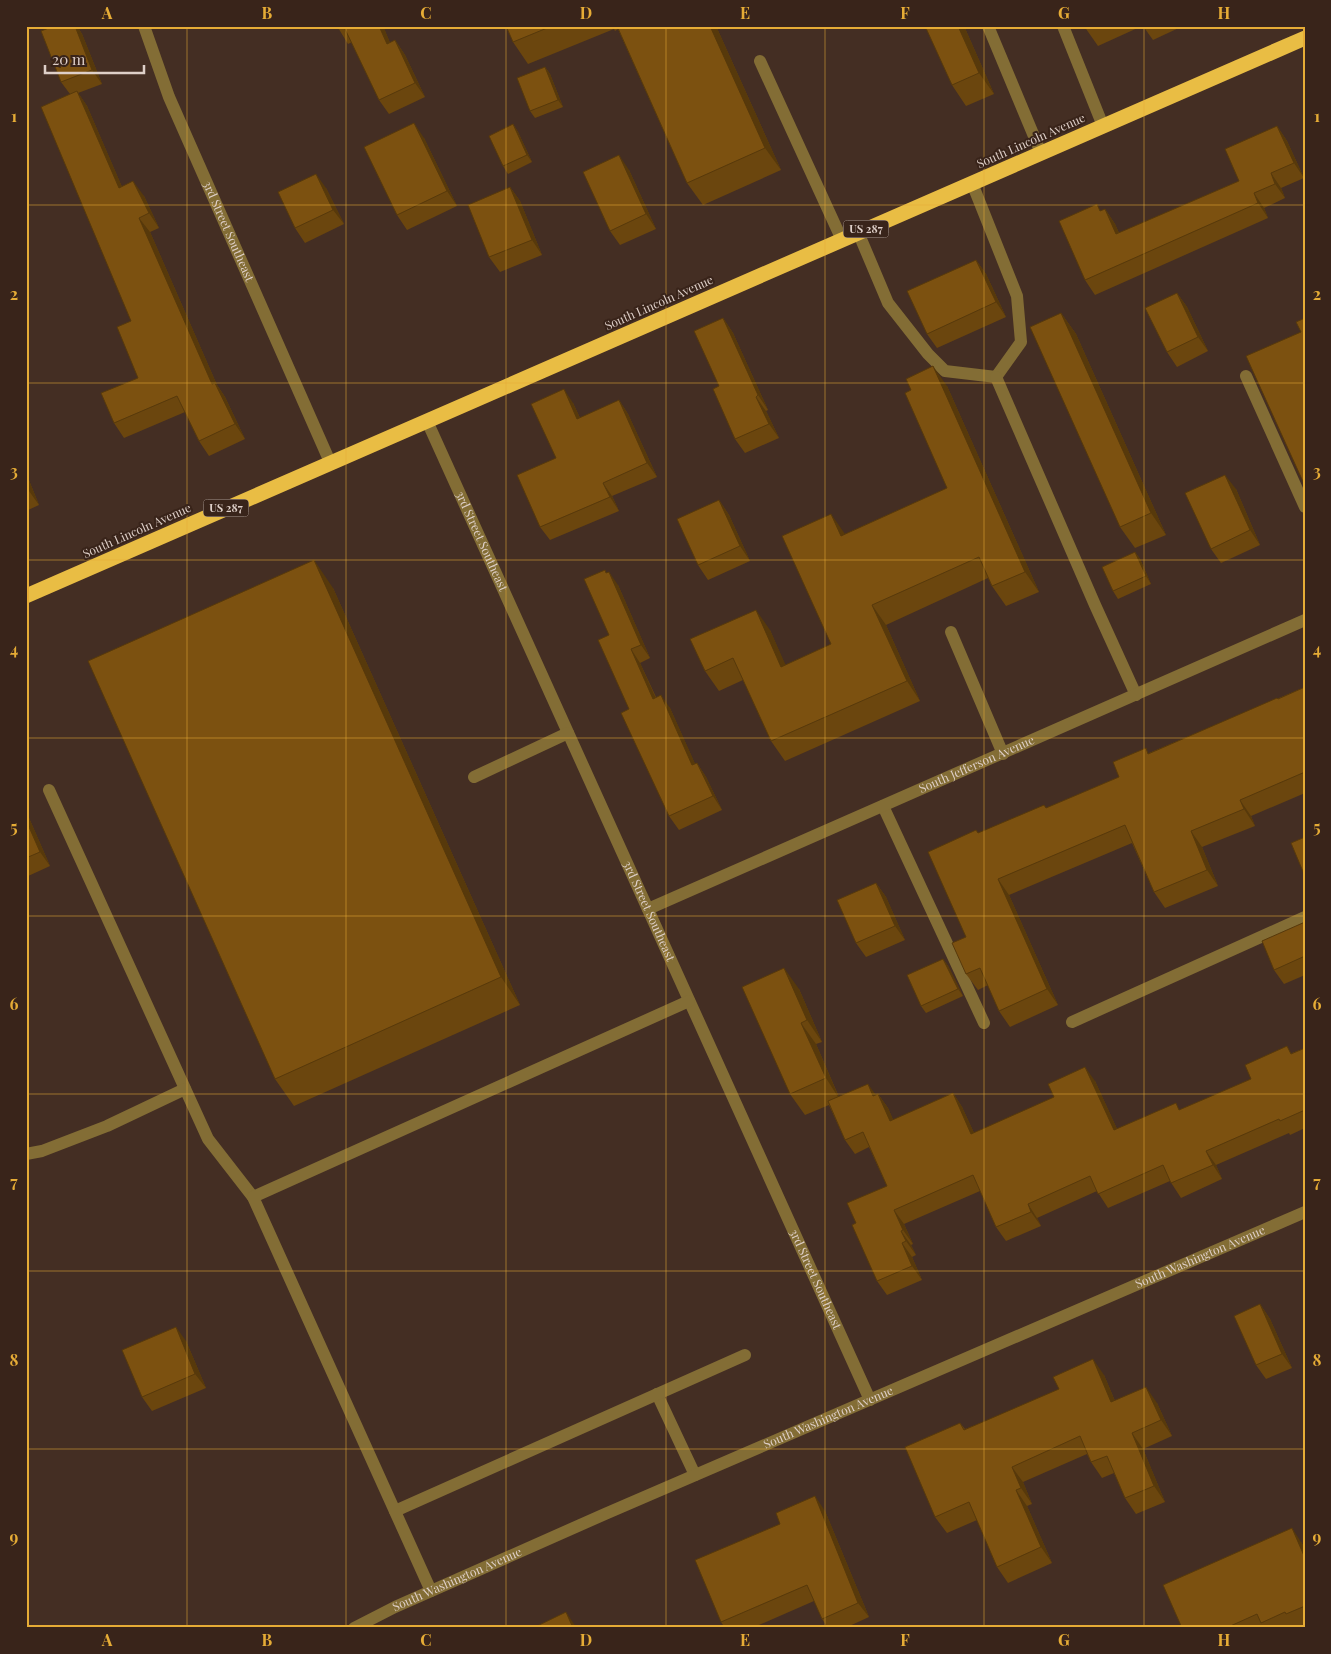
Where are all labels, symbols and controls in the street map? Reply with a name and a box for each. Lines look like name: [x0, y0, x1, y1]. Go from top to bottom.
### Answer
text: A: [101, 2, 113, 23]
text: B: [262, 2, 273, 23]
text: C: [420, 2, 432, 23]
text: D: [580, 2, 592, 23]
text: E: [740, 2, 750, 23]
text: F: [900, 2, 910, 23]
text: G: [1058, 2, 1070, 23]
text: H: [1218, 2, 1231, 23]
scale bar: [45, 42, 144, 74]
text: 20 m: [52, 49, 86, 69]
text: 1: [11, 105, 17, 126]
text: 1: [1314, 105, 1320, 126]
street label: South Lincoln Avenue: [974, 109, 1087, 171]
street label: 3rd Street Southeast: [200, 178, 259, 284]
road number: US 287: [844, 220, 888, 238]
street label: South Lincoln Avenue: [602, 271, 715, 333]
text: 2: [10, 283, 18, 304]
text: 2: [1313, 283, 1321, 304]
text: 3: [10, 460, 18, 481]
text: 3: [1313, 460, 1321, 481]
street label: 3rd Street Southeast: [453, 488, 512, 594]
street label: South Lincoln Avenue: [80, 499, 193, 561]
road number: US 287: [204, 499, 248, 516]
text: 4: [10, 638, 18, 659]
text: 4: [1313, 638, 1321, 659]
street label: South Jefferson Avenue: [916, 731, 1036, 796]
text: 5: [10, 816, 18, 837]
text: 5: [1313, 816, 1321, 837]
street label: 3rd Street Southeast: [620, 858, 680, 964]
text: 6: [10, 993, 19, 1014]
text: 6: [1313, 993, 1322, 1014]
text: 7: [10, 1171, 18, 1192]
text: 7: [1313, 1171, 1321, 1192]
street label: South Washington Avenue: [1132, 1221, 1267, 1291]
street label: 3rd Street Southeast: [787, 1226, 846, 1332]
text: 8: [10, 1349, 19, 1370]
text: 8: [1313, 1349, 1322, 1370]
street label: South Washington Avenue: [761, 1382, 895, 1452]
text: 9: [10, 1526, 19, 1547]
text: 9: [1313, 1526, 1322, 1547]
street label: South Washington Avenue: [390, 1543, 524, 1614]
text: A: [101, 1629, 113, 1650]
text: B: [262, 1629, 273, 1650]
text: C: [420, 1629, 432, 1650]
text: D: [580, 1629, 592, 1650]
text: E: [740, 1629, 750, 1650]
text: F: [900, 1629, 910, 1650]
text: G: [1058, 1629, 1070, 1650]
text: H: [1218, 1629, 1231, 1650]

